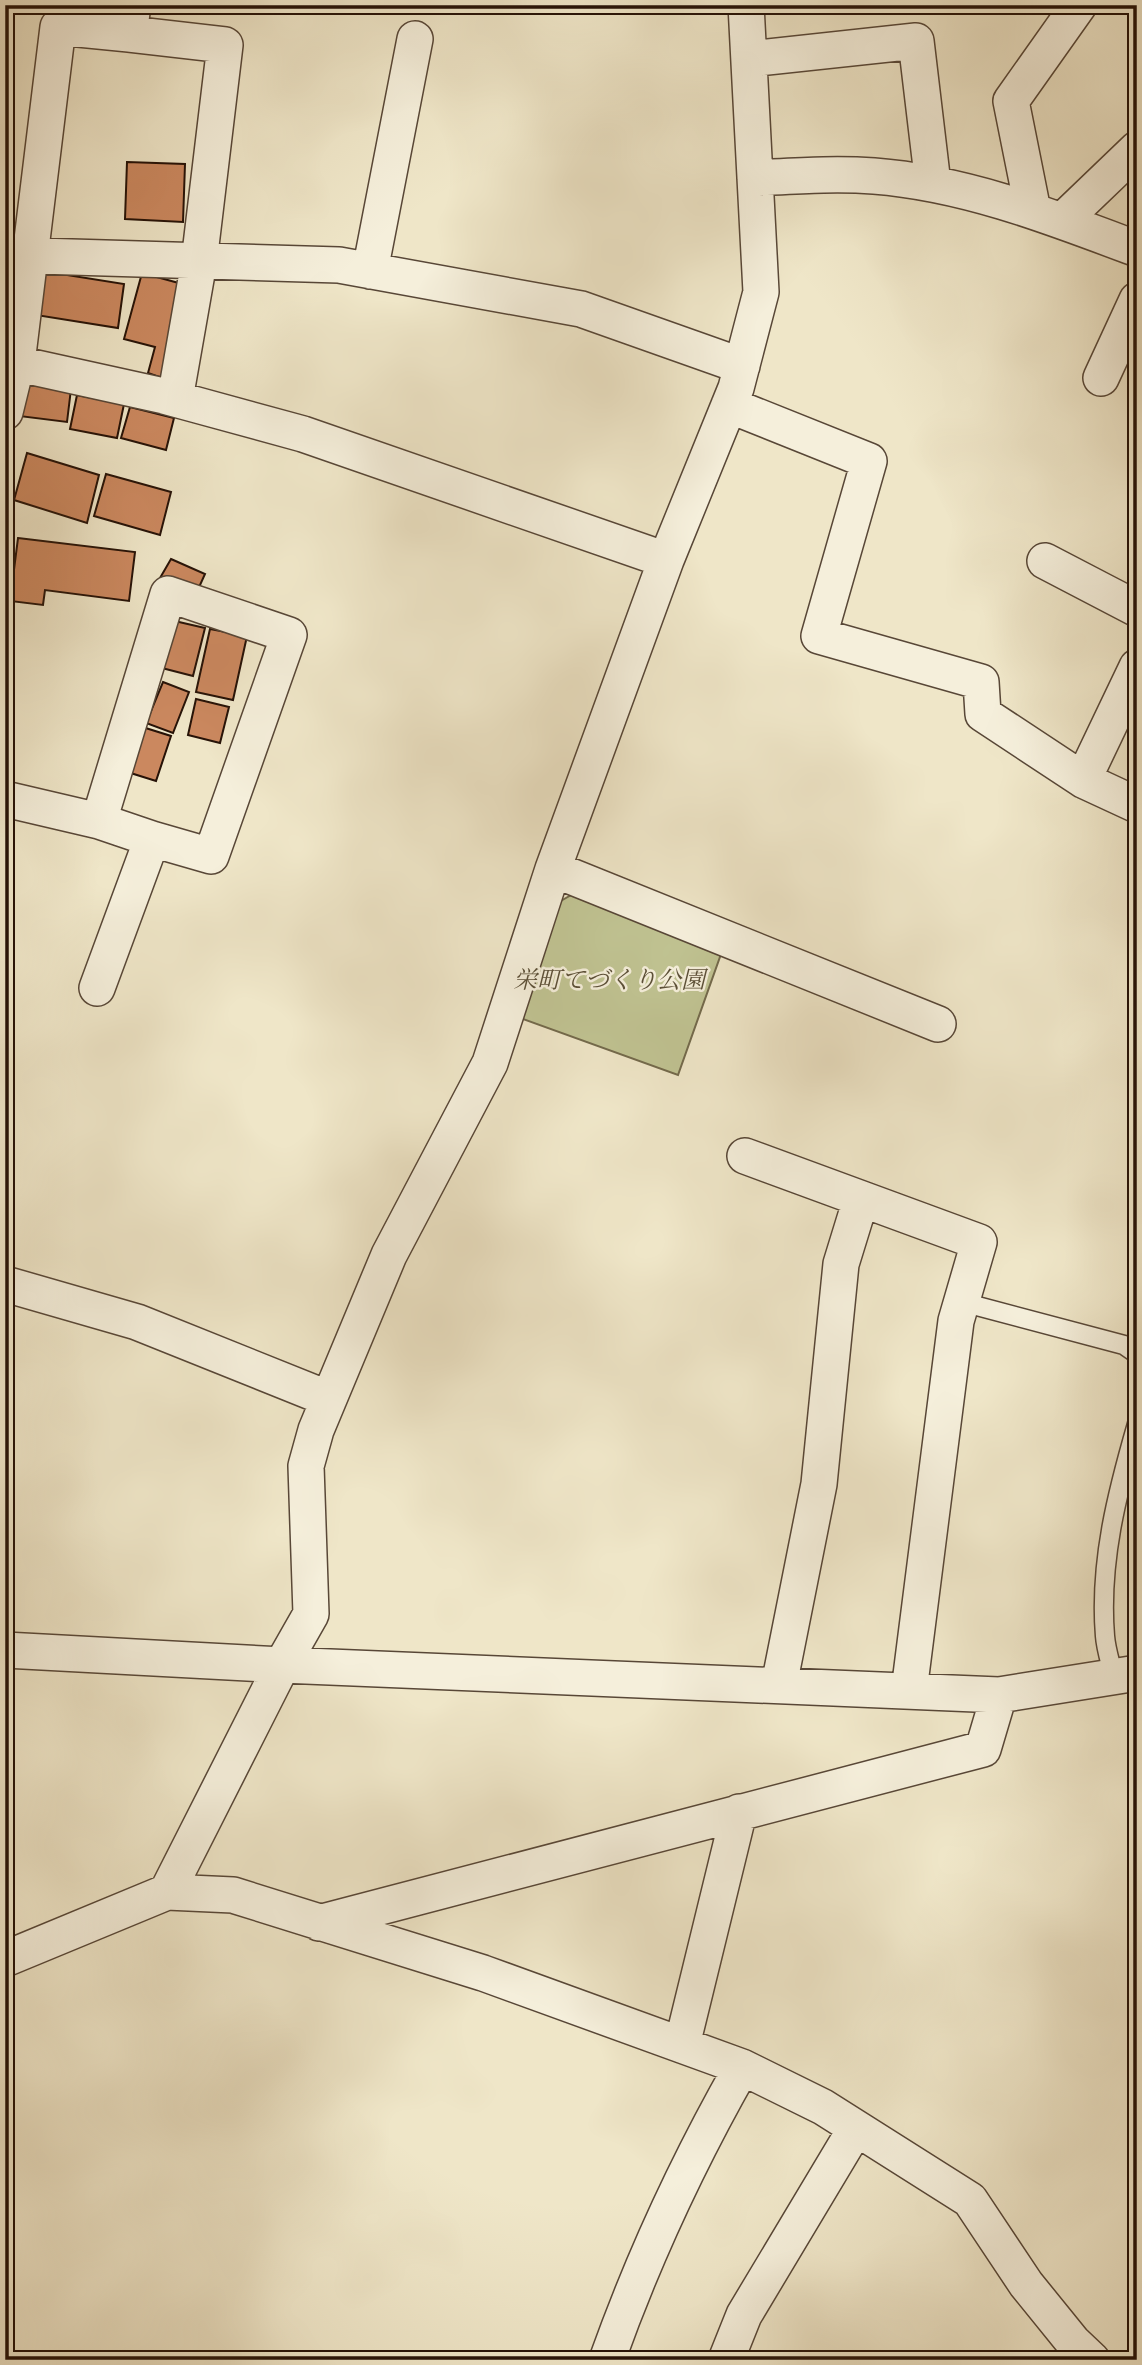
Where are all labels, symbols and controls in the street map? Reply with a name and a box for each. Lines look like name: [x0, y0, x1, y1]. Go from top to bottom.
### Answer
park label: 栄町てづくり公園: [513, 966, 709, 997]

